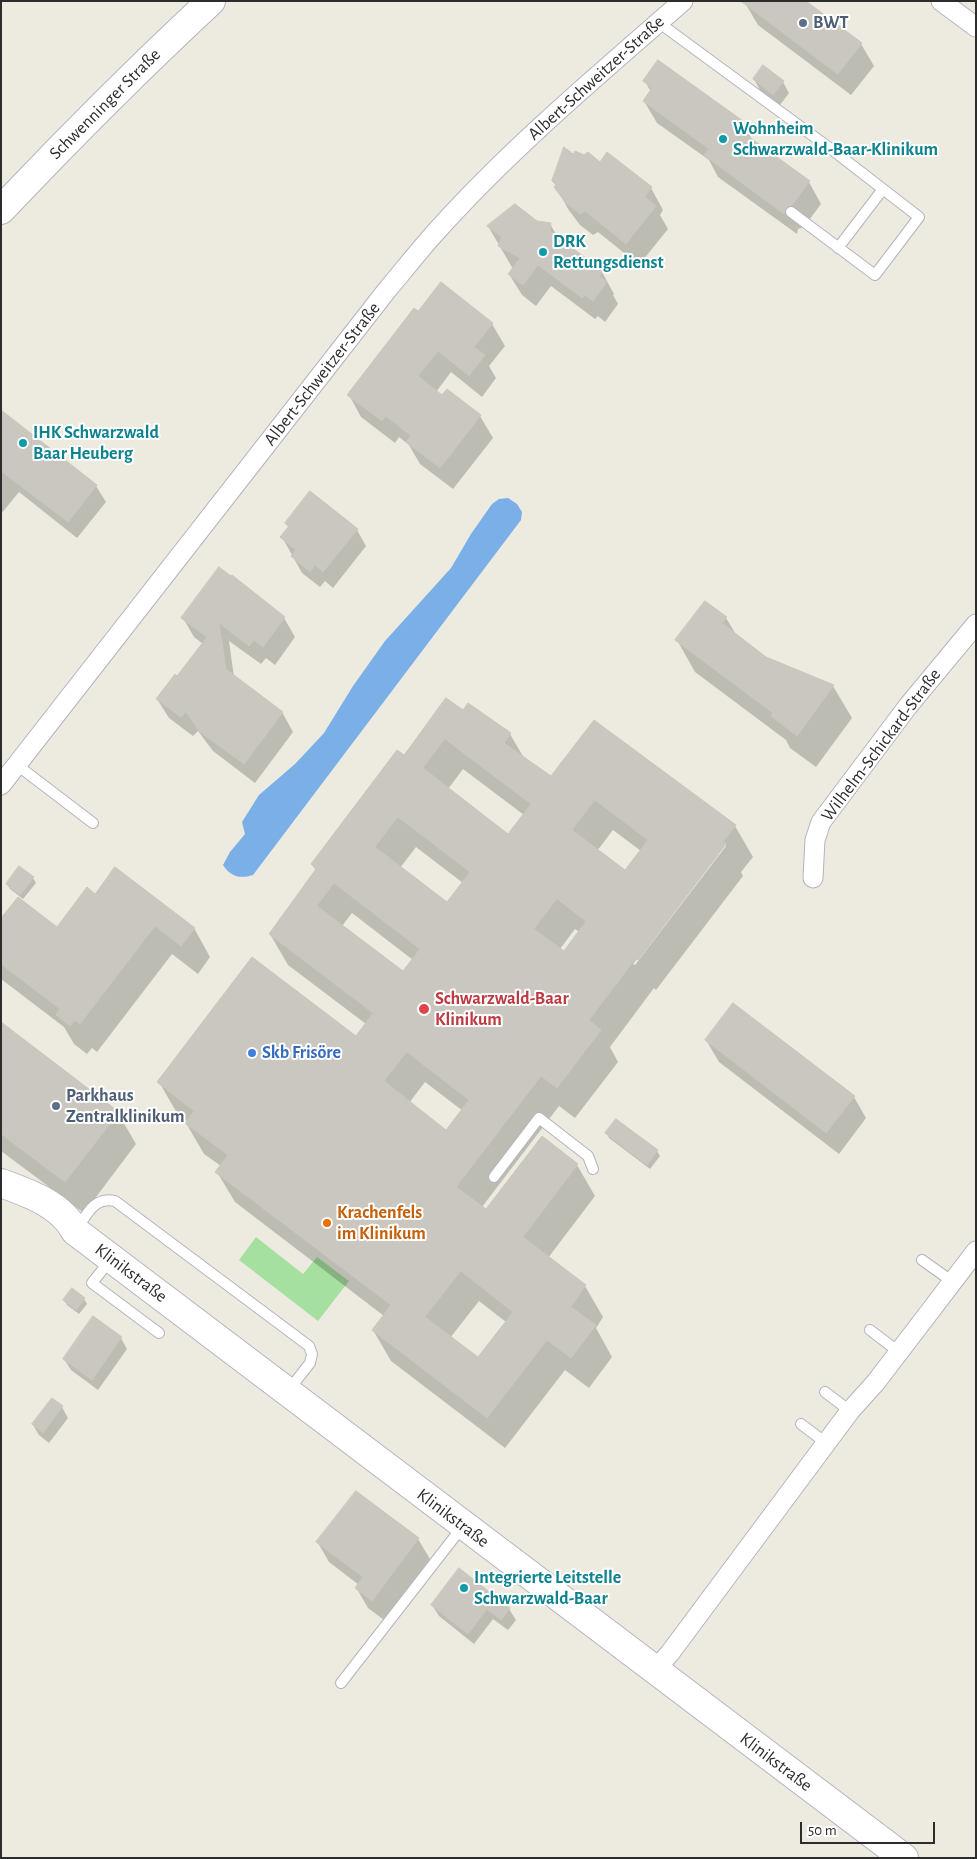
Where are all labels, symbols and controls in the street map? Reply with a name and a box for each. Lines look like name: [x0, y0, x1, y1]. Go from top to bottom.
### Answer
street label: Albert-Schweitzer-Straße: [523, 11, 669, 145]
place label: BWT: [813, 12, 849, 34]
marker: BWT: [797, 17, 809, 29]
street label: Schwenninger Straße: [45, 44, 165, 164]
place label: Wohnheim Schwarzwald-Baar-Klinikum: [733, 118, 938, 160]
marker: Wohnheim Schwarzwald-Baar-Klinikum: [717, 133, 729, 145]
place label: DRK Rettungsdienst: [553, 231, 664, 274]
marker: DRK Rettungsdienst: [537, 246, 549, 258]
street label: Albert-Schweitzer-Straße: [259, 298, 385, 450]
place label: IHK Schwarzwald Baar Heuberg: [33, 422, 159, 464]
marker: IHK Schwarzwald Baar Heuberg: [17, 437, 29, 449]
street label: Wilhelm-Schickard-Straße: [816, 664, 946, 826]
place label: Schwarzwald-Baar Klinikum: [435, 988, 569, 1030]
marker: Schwarzwald-Baar Klinikum: [417, 1002, 431, 1016]
place label: Skb Frisöre: [262, 1042, 341, 1064]
marker: Skb Frisöre: [246, 1047, 258, 1059]
place label: Parkhaus Zentralklinikum: [66, 1085, 184, 1128]
marker: Parkhaus Zentralklinikum: [50, 1100, 62, 1112]
place label: Krachenfels im Klinikum: [337, 1202, 426, 1244]
marker: Krachenfels im Klinikum: [321, 1217, 333, 1229]
street label: Klinikstraße: [91, 1239, 171, 1307]
street label: Klinikstraße: [413, 1484, 493, 1552]
place label: Integrierte Leitstelle Schwarzwald-Baar: [474, 1567, 621, 1610]
marker: Integrierte Leitstelle Schwarzwald-Baar: [458, 1582, 470, 1594]
street label: Klinikstraße: [736, 1728, 816, 1796]
scale bar: [802, 1812, 937, 1844]
text: 50 m: [808, 1823, 837, 1838]

